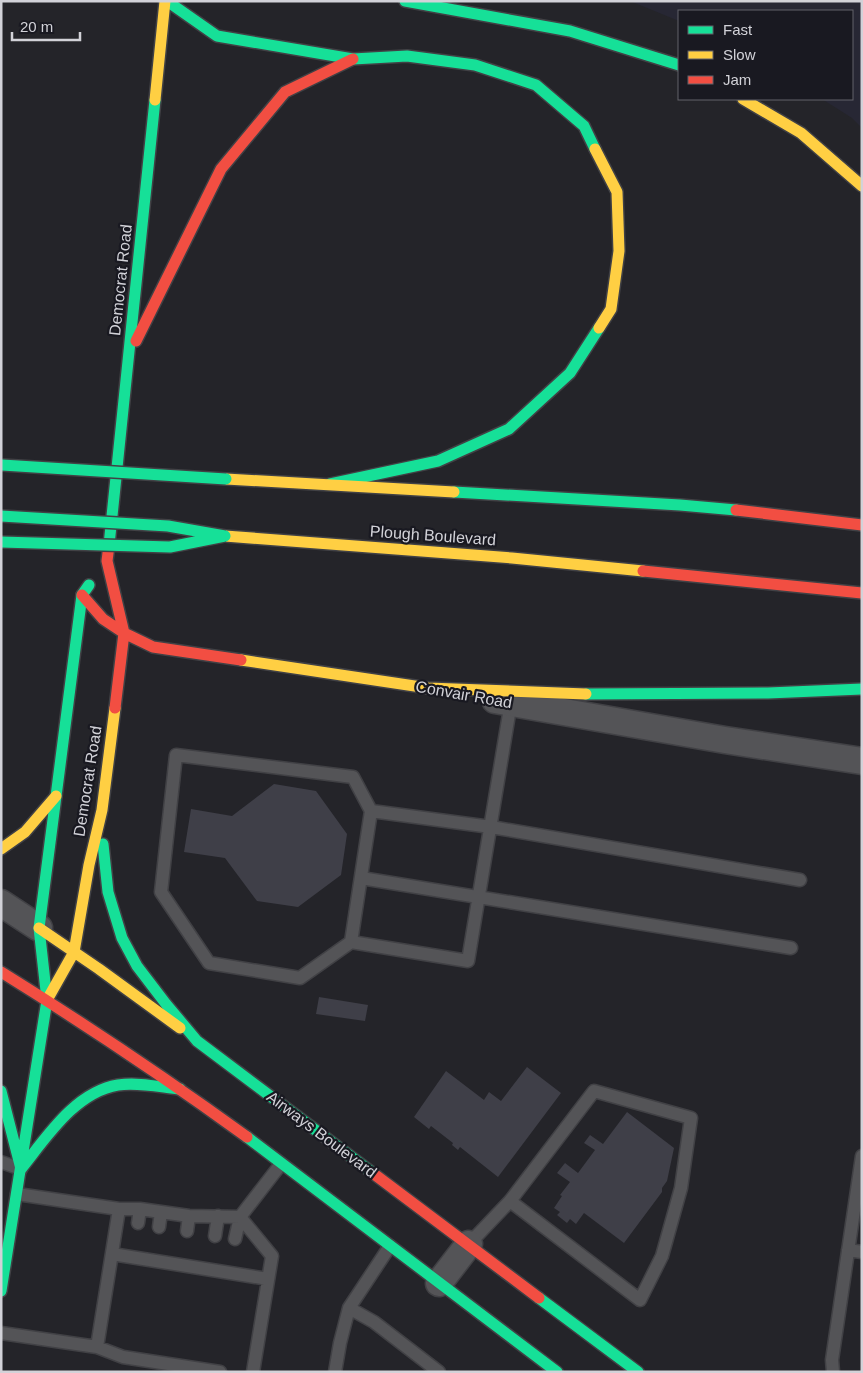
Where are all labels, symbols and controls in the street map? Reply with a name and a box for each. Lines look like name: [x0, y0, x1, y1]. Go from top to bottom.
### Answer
scale bar: [12, 10, 80, 42]
legend: [678, 10, 853, 100]
text: 20 m: [20, 18, 53, 35]
text: Fast: [723, 21, 753, 38]
text: Slow: [723, 46, 756, 63]
text: Jam: [723, 71, 751, 88]
street label: Democrat Road: [106, 223, 135, 337]
street label: Plough Boulevard: [369, 523, 497, 548]
street label: Convair Road: [414, 678, 514, 711]
street label: Democrat Road: [70, 724, 105, 838]
street label: Airways Boulevard: [264, 1088, 380, 1181]

